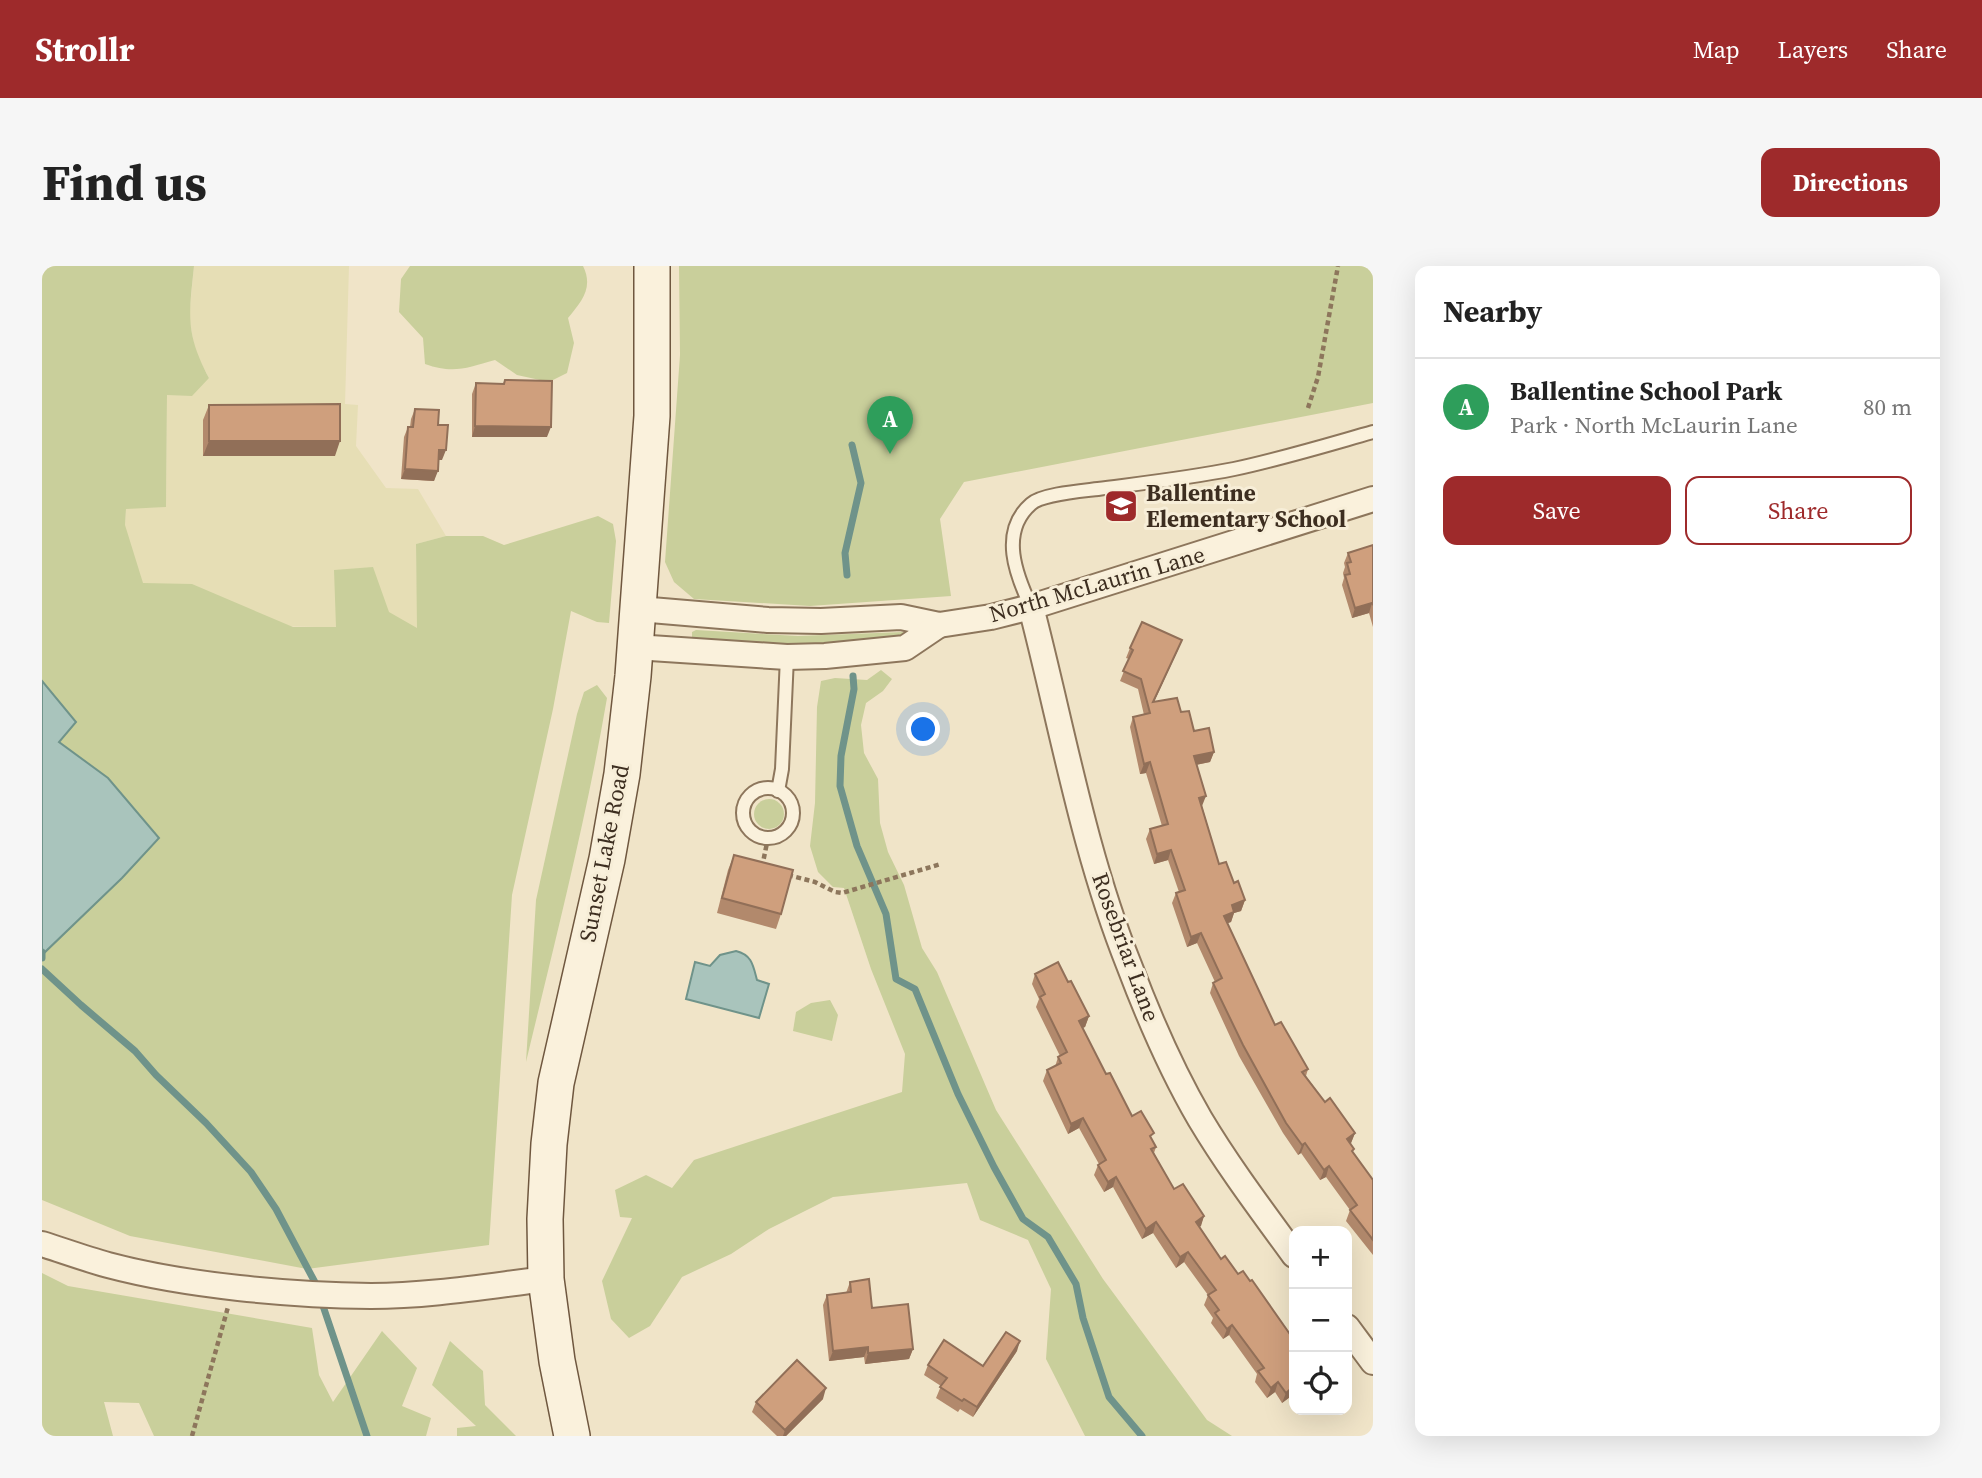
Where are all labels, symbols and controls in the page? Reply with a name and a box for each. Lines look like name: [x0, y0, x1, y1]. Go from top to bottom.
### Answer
text: Strollr: [35, 27, 134, 72]
text: Map: [1693, 33, 1740, 66]
text: Layers: [1778, 33, 1848, 66]
text: Share: [1886, 33, 1947, 66]
button: Directions: [1761, 148, 1940, 217]
text: Find us: [42, 149, 207, 216]
text: Nearby: [1443, 291, 1542, 332]
text: Ballentine School Park: [1510, 373, 1782, 409]
text: A: [1458, 391, 1474, 423]
text: 80 m: [1863, 391, 1912, 423]
pin: A: [867, 396, 913, 454]
text: Park · North McLaurin Lane: [1510, 409, 1798, 441]
button: Save: [1443, 476, 1671, 545]
button: Share: [1685, 476, 1912, 545]
place label: Ballentine Elementary School: [1146, 477, 1346, 535]
school or university icon: Ballentine Elementary School: [1102, 487, 1140, 525]
street label: North McLaurin Lane: [985, 538, 1209, 630]
your location: [906, 712, 940, 746]
street label: Sunset Lake Road: [571, 762, 637, 944]
street label: Rosebriar Lane: [1084, 868, 1168, 1026]
map controls: [1289, 1226, 1352, 1415]
button: +: [1289, 1226, 1352, 1289]
button: −: [1289, 1289, 1352, 1352]
button: locate: [1289, 1352, 1352, 1415]

